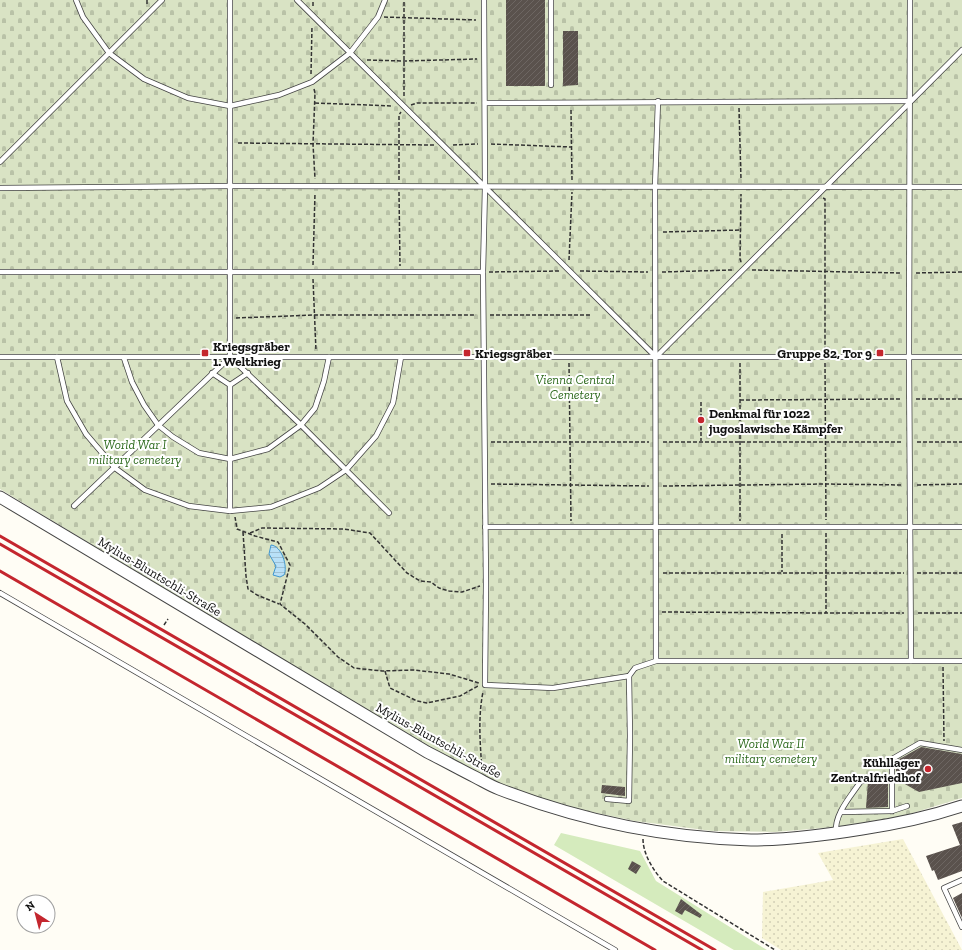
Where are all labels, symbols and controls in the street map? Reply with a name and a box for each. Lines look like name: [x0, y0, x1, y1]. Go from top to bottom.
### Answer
place label: Kriegsgräber 1. Weltkrieg: [213, 339, 290, 369]
place label: Kriegsgräber: [475, 346, 552, 361]
place label: Gruppe 82, Tor 9: [777, 346, 872, 361]
marker: Kriegsgräber 1. Weltkrieg: [200, 348, 210, 358]
marker: Kriegsgräber: [462, 348, 472, 358]
marker: Gruppe 82, Tor 9: [875, 348, 885, 358]
park label: Vienna Central Cemetery: [535, 372, 615, 402]
place label: Denkmal für 1022 jugoslawische Kämpfer: [708, 406, 843, 437]
marker: Denkmal für 1022 jugoslawische Kämpfer: [696, 415, 706, 425]
park label: World War I military cemetery: [89, 437, 181, 467]
street label: Mylius-Bluntschli-Straße: [95, 534, 224, 619]
street label: Mylius-Bluntschli-Straße: [373, 700, 504, 781]
park label: World War II military cemetery: [725, 736, 817, 766]
place label: Kühllager Zentralfriedhof: [831, 755, 922, 785]
marker: Kühllager Zentralfriedhof: [923, 764, 933, 774]
north arrow: [16, 894, 56, 934]
text: N: [23, 898, 38, 914]

